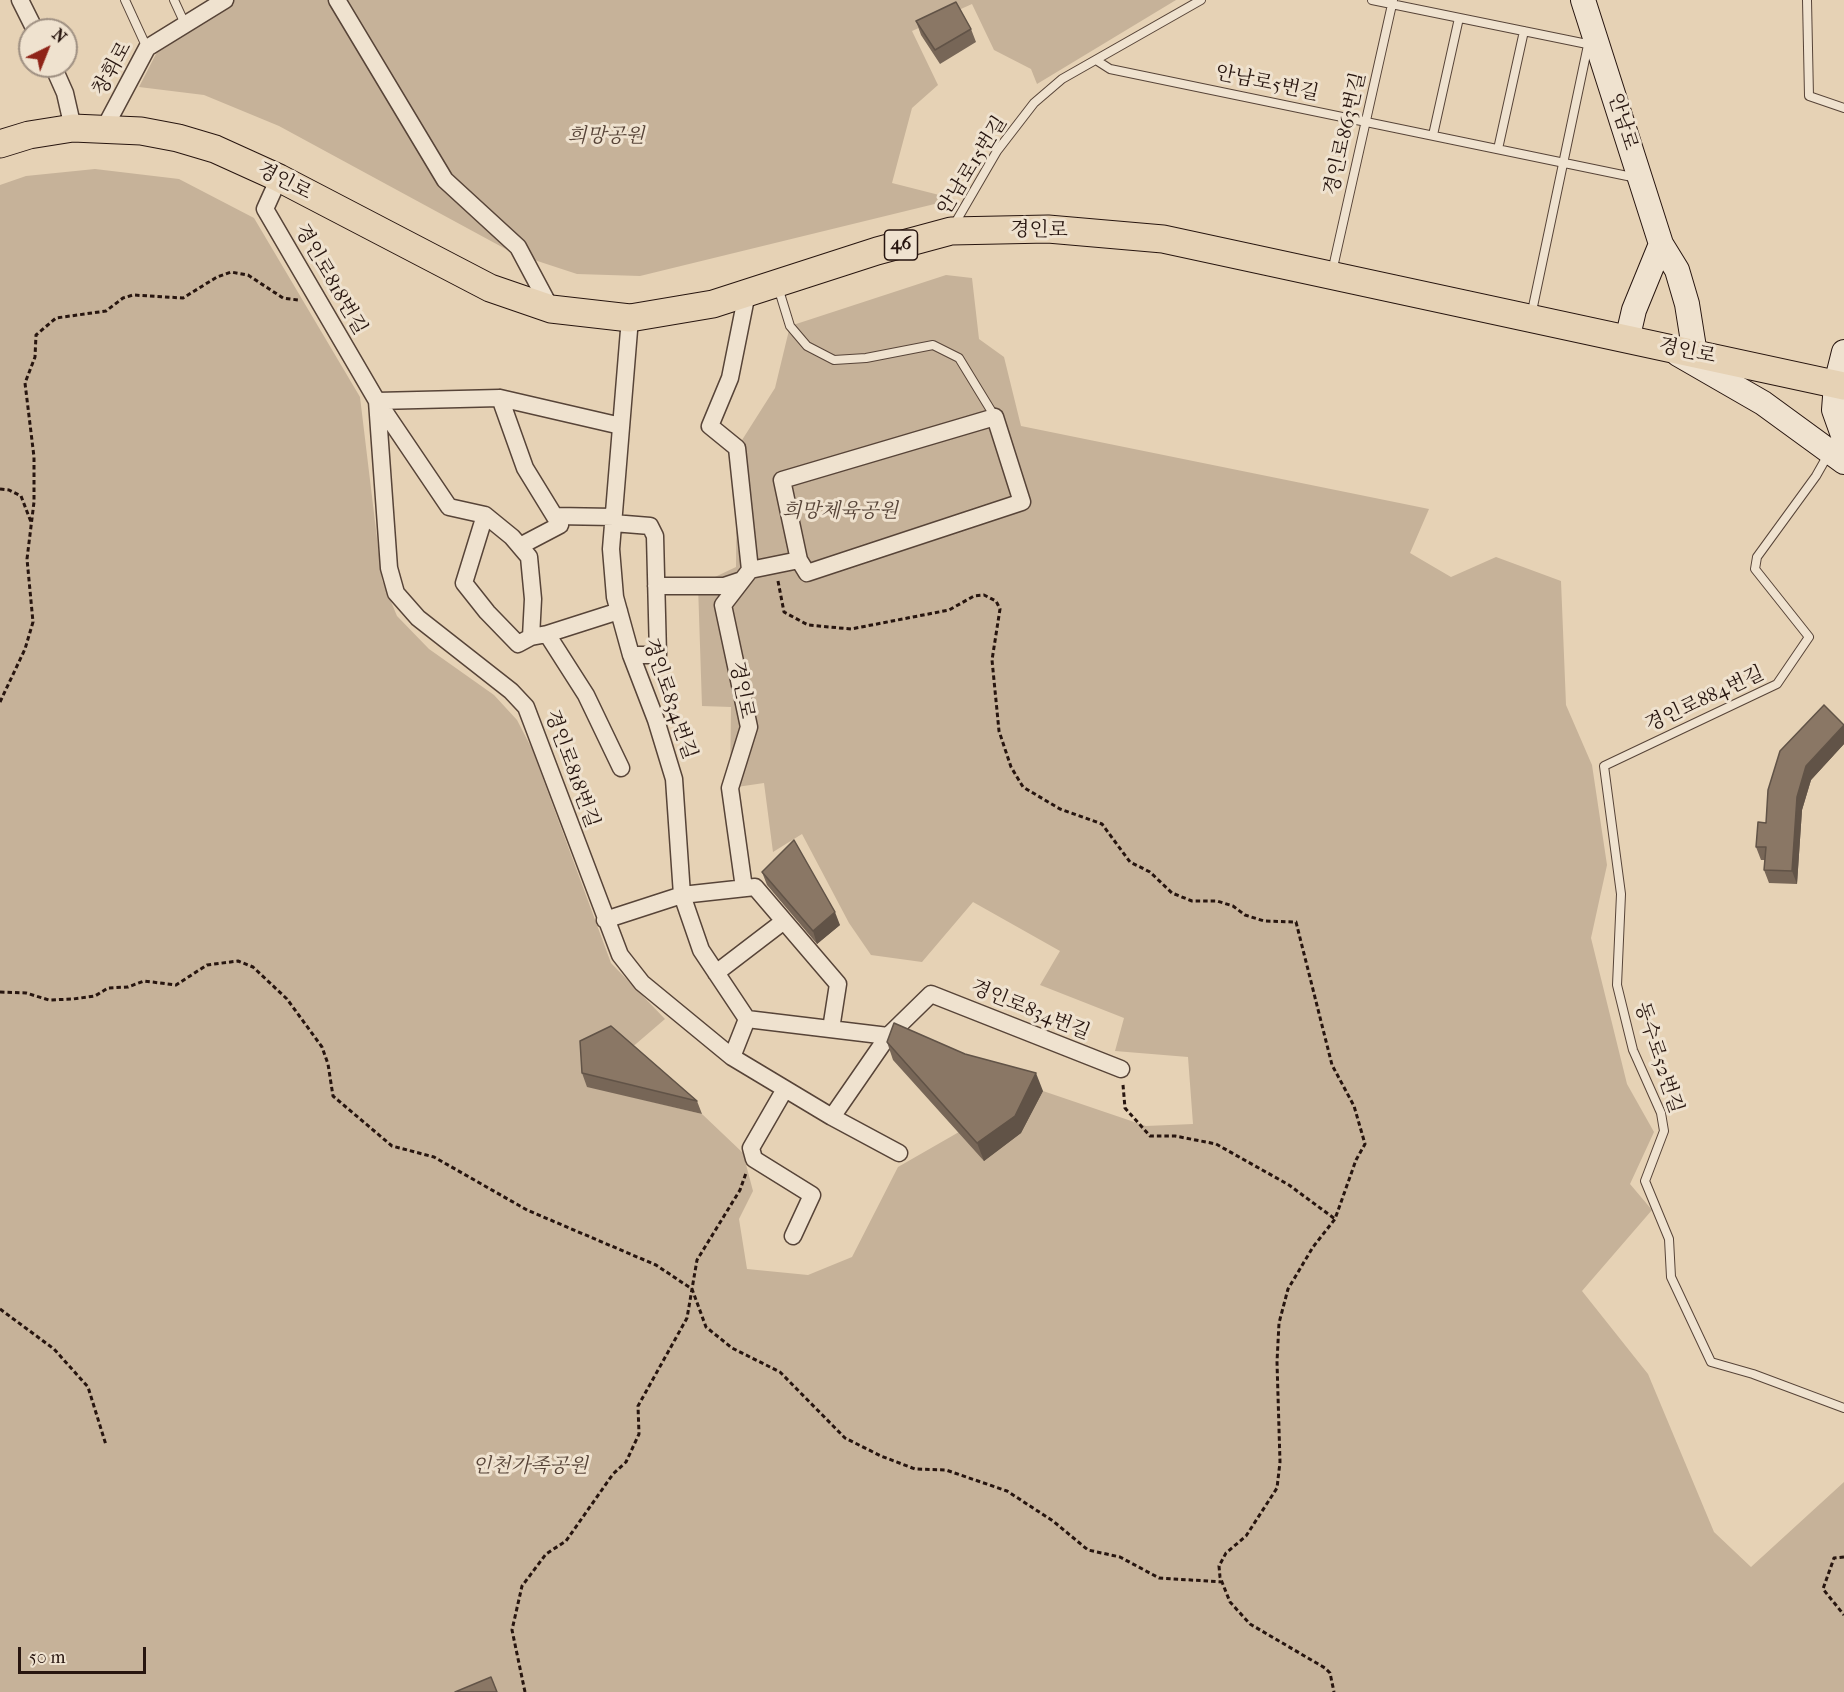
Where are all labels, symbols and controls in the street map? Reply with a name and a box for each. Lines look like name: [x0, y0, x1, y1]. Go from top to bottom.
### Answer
north arrow: [18, 18, 78, 78]
text: N: [48, 25, 70, 47]
street label: 창휘로: [88, 38, 138, 100]
street label: 안남로5번길: [1213, 61, 1321, 107]
street label: 경인로863번길: [1320, 70, 1372, 198]
street label: 안남로: [1602, 91, 1642, 153]
street label: 안남로15번길: [933, 112, 1013, 220]
park label: 희망공원: [567, 125, 645, 149]
street label: 경인로: [253, 158, 315, 206]
street label: 경인로: [1010, 218, 1068, 244]
street label: 경인로818번길: [289, 220, 371, 340]
road number: 46: [884, 230, 918, 260]
street label: 경인로: [1656, 334, 1718, 370]
park label: 희망체육공원: [782, 500, 898, 524]
street label: 경인로834번길: [637, 635, 701, 763]
street label: 경인로: [724, 659, 758, 721]
street label: 경인로884번길: [1642, 662, 1768, 738]
street label: 경인로818번길: [539, 707, 603, 831]
street label: 경인로834번길: [967, 976, 1093, 1046]
street label: 동수로52번길: [1629, 999, 1687, 1117]
park label: 인천가족공원: [472, 1455, 588, 1479]
scale bar: [21, 1635, 148, 1673]
text: 50 m: [29, 1647, 65, 1668]

